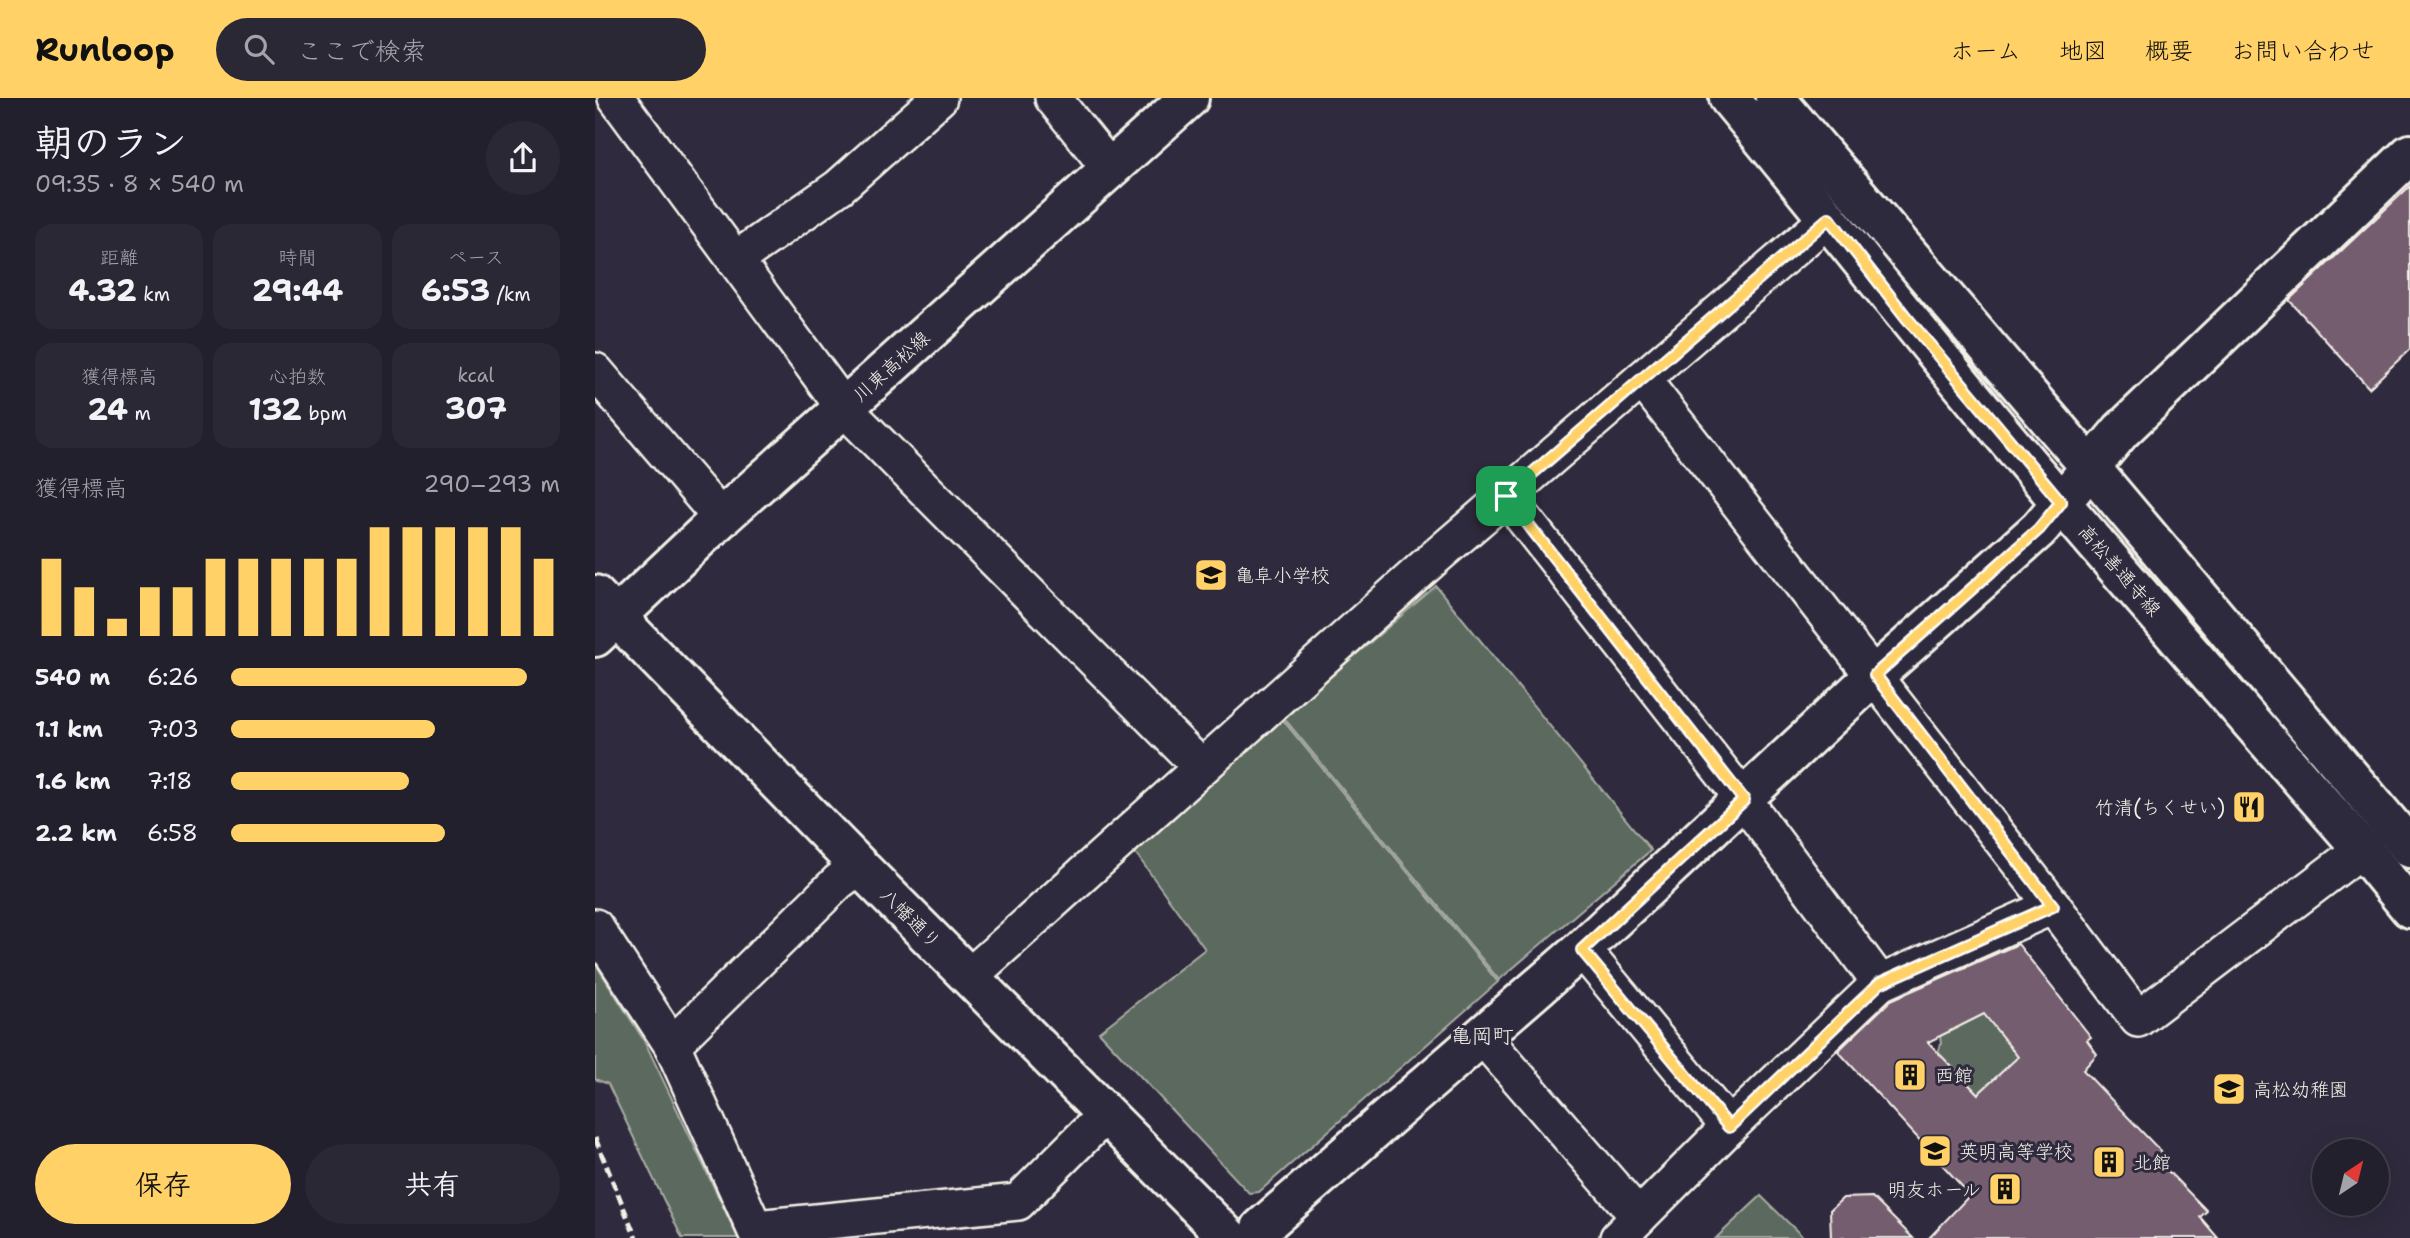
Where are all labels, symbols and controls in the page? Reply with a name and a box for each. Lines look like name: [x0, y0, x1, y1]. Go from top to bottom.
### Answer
search box: [216, 18, 706, 81]
text: Runloop: [35, 27, 174, 72]
icon: search: [240, 30, 278, 68]
text: ここで検索: [296, 33, 426, 68]
text: ホーム: [1950, 35, 2021, 67]
text: 地図: [2059, 35, 2107, 67]
text: 概要: [2145, 35, 2193, 67]
text: お問い合わせ: [2231, 35, 2375, 67]
text: 朝のラン: [35, 117, 187, 168]
button: share: [486, 121, 560, 195]
text: 09:35 · 8 × 540 m: [35, 169, 244, 199]
text: 距離: [100, 245, 138, 270]
text: 時間: [278, 245, 317, 270]
text: ペース: [448, 245, 504, 270]
text: 4.32: [68, 270, 137, 311]
text: 29:44: [252, 270, 343, 311]
text: 6:53: [421, 270, 490, 311]
text: km: [137, 282, 170, 307]
text: /km: [490, 282, 531, 307]
street label: 川東高松線: [848, 325, 935, 407]
text: kcal: [457, 363, 494, 388]
text: 獲得標高: [81, 364, 157, 389]
text: 心拍数: [269, 364, 326, 389]
text: 307: [445, 388, 507, 429]
text: 24: [87, 389, 128, 430]
text: 132: [248, 389, 302, 430]
text: m: [128, 401, 151, 426]
text: bpm: [302, 401, 347, 426]
pin: [1476, 466, 1536, 526]
text: 290–293 m: [424, 469, 560, 499]
text: 獲得標高: [35, 473, 127, 503]
icon: arrive: [1487, 477, 1525, 515]
street label: 高松善通寺線: [2073, 519, 2166, 622]
school or university icon: 亀阜小学校: [1192, 556, 1230, 594]
place label: 亀阜小学校: [1235, 563, 1330, 588]
text: 540 m: [35, 662, 110, 692]
text: 6:26: [147, 662, 199, 692]
text: 1.1 km: [35, 714, 103, 744]
text: 7:03: [147, 714, 199, 744]
text: 1.6 km: [35, 766, 110, 796]
text: 7:18: [147, 766, 192, 796]
restaurant icon: 竹清(ちくせい): [2230, 788, 2268, 826]
place label: 竹清(ちくせい): [2095, 795, 2225, 820]
text: 2.2 km: [35, 818, 117, 848]
text: 6:58: [147, 818, 198, 848]
street label: 八幡通り: [875, 883, 946, 954]
district label: 亀岡町: [1451, 1022, 1514, 1050]
building icon: 西館: [1891, 1056, 1929, 1094]
place label: 西館: [1935, 1063, 1973, 1088]
school or university icon: 高松幼稚園: [2210, 1070, 2248, 1108]
place label: 高松幼稚園: [2253, 1077, 2348, 1102]
school or university icon: 英明高等学校: [1916, 1132, 1954, 1170]
place label: 英明高等学校: [1959, 1139, 2073, 1164]
north arrow: [2312, 1139, 2389, 1216]
map controls: [2312, 1139, 2389, 1216]
building icon: 北館: [2090, 1143, 2128, 1181]
button: 保存: [35, 1144, 291, 1224]
button: 共有: [305, 1144, 560, 1224]
place label: 北館: [2133, 1150, 2171, 1175]
building icon: 明友ホール: [1986, 1170, 2024, 1208]
place label: 明友ホール: [1887, 1177, 1981, 1202]

